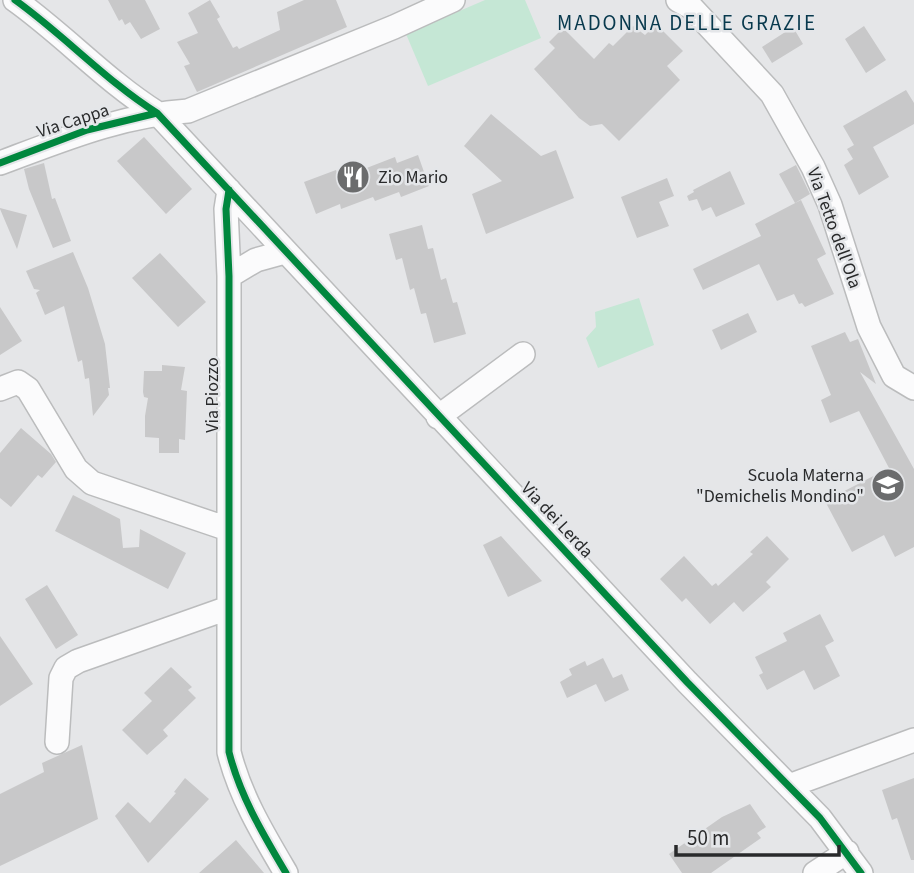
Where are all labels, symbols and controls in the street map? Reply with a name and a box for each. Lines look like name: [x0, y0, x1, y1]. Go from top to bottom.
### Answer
district label: MADONNA DELLE GRAZIE: [557, 8, 817, 38]
street label: Via Cappa: [34, 98, 112, 144]
restaurant icon: Zio Mario: [334, 158, 372, 196]
street label: Via Tetto dell'Ola: [801, 164, 867, 292]
place label: Zio Mario: [378, 165, 448, 190]
street label: Via Piozzo: [200, 357, 225, 433]
place label: Scuola Materna "Demichelis Mondino": [696, 463, 864, 509]
school or university icon: Scuola Materna "Demichelis Mondino": [869, 466, 907, 504]
street label: Via dei Lerda: [515, 476, 599, 564]
scale bar: [676, 814, 839, 858]
text: 50 m: [687, 823, 729, 853]

